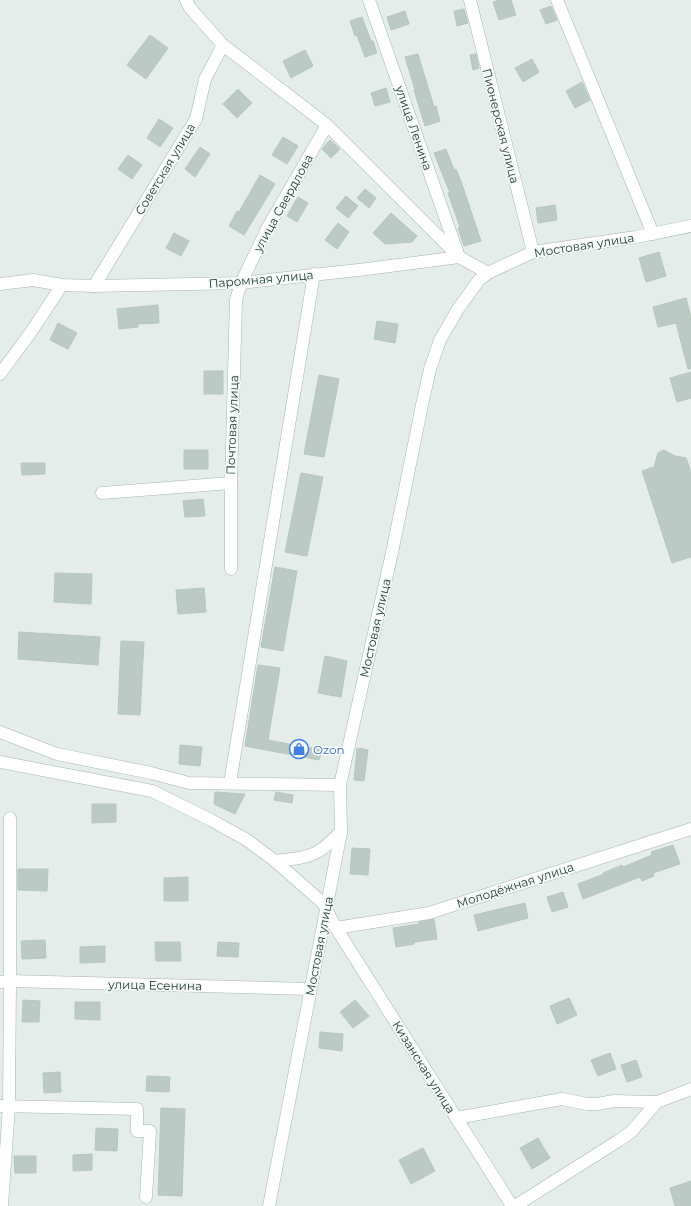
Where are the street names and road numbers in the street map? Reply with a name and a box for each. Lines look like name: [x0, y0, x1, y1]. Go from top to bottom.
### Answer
street label: Пионерская улица: [479, 67, 523, 185]
street label: улица Ленина: [392, 83, 436, 172]
street label: Советская улица: [132, 120, 198, 218]
street label: улица Свердлова: [249, 152, 316, 255]
street label: Мостовая улица: [533, 230, 635, 260]
street label: Паромная улица: [208, 267, 314, 291]
street label: Почтовая улица: [223, 375, 241, 475]
street label: Мостовая улица: [356, 577, 394, 679]
street label: Молодёжная улица: [455, 859, 575, 911]
street label: Мостовая улица: [302, 895, 336, 997]
street label: улица Есенина: [107, 977, 202, 993]
street label: Кизанская улица: [389, 1018, 459, 1116]

